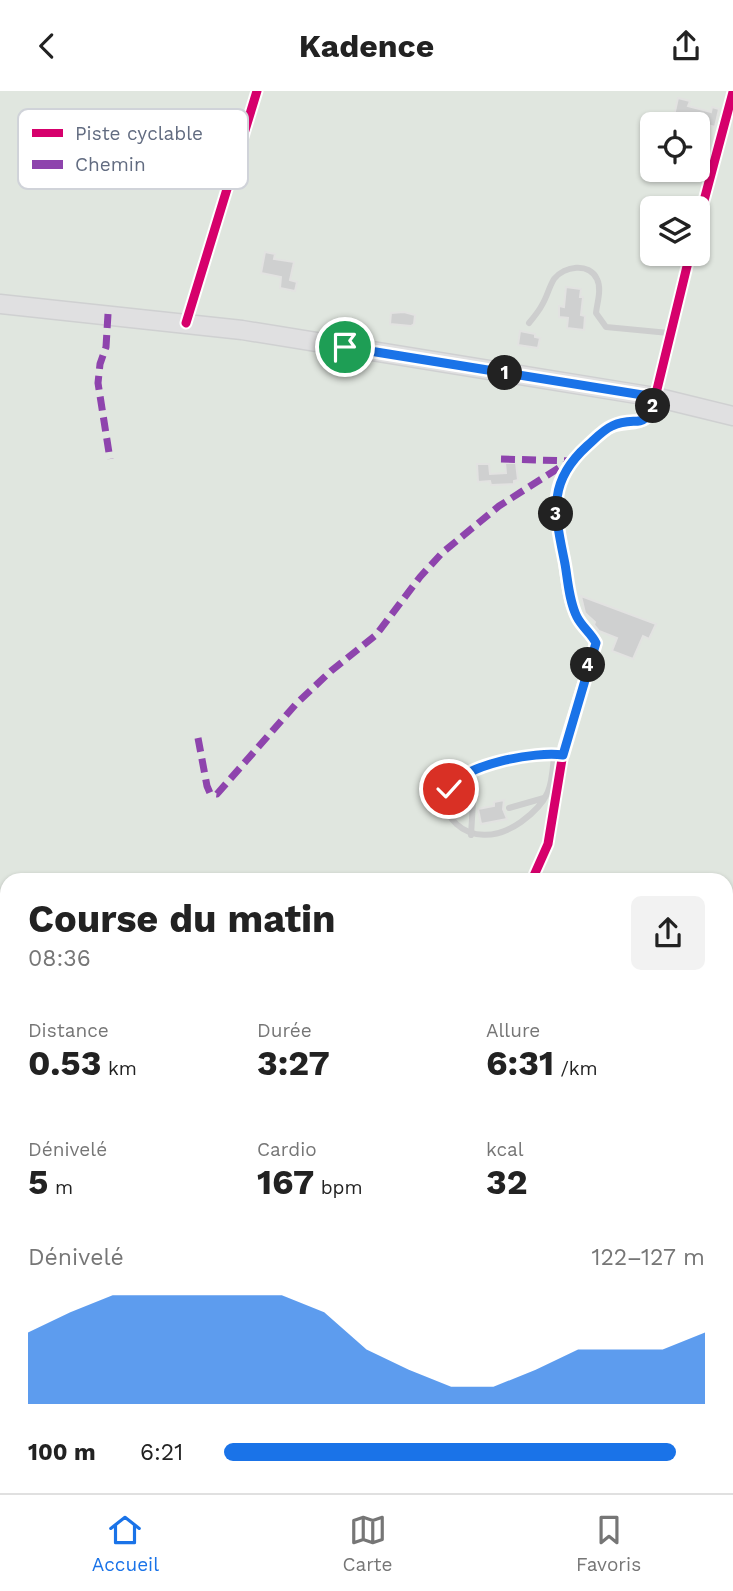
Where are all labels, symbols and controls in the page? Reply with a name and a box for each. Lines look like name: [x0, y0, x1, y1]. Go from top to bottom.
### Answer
icon: back: [28, 27, 66, 65]
text: Kadence: [299, 27, 434, 65]
icon: share: [667, 27, 705, 65]
legend: [18, 109, 248, 189]
map controls: [640, 112, 710, 266]
button: locate: [640, 112, 710, 182]
text: Piste cyclable: [75, 122, 203, 145]
text: Chemin: [75, 153, 146, 176]
button: layers: [640, 196, 710, 266]
pin: [315, 317, 375, 377]
icon: arrive: [326, 328, 364, 366]
pin: 1: [488, 355, 522, 391]
text: 1: [500, 361, 509, 384]
pin: 2: [636, 389, 670, 423]
text: 2: [647, 394, 658, 417]
pin: 3: [538, 497, 574, 531]
text: 3: [550, 502, 561, 525]
pin: 4: [570, 647, 606, 683]
text: 4: [581, 653, 594, 676]
pin: [419, 759, 479, 819]
icon: check: [430, 770, 468, 808]
button: share: [631, 896, 705, 970]
text: Course du matin: [28, 897, 336, 941]
text: 08:36: [28, 945, 91, 972]
text: Distance: [28, 1019, 109, 1042]
text: Durée: [257, 1019, 312, 1042]
text: Allure: [486, 1019, 540, 1042]
text: 0.53: [28, 1042, 102, 1084]
text: 3:27: [257, 1042, 330, 1084]
text: 6:31: [486, 1042, 554, 1084]
text: km: [102, 1057, 137, 1080]
text: /km: [554, 1057, 598, 1080]
text: Dénivelé: [28, 1138, 107, 1161]
text: Cardio: [257, 1138, 317, 1161]
text: kcal: [486, 1138, 524, 1161]
text: 5: [28, 1161, 48, 1203]
text: 167: [257, 1161, 314, 1203]
text: 32: [486, 1161, 528, 1203]
text: m: [48, 1176, 73, 1199]
text: bpm: [314, 1176, 363, 1199]
text: Dénivelé: [28, 1244, 124, 1271]
text: 122–127 m: [591, 1244, 705, 1271]
text: 100 m: [28, 1439, 96, 1466]
text: 6:21: [140, 1439, 183, 1466]
tab: Accueil: [92, 1511, 159, 1576]
tab: Carte: [343, 1511, 392, 1576]
tab: Favoris: [576, 1511, 641, 1576]

